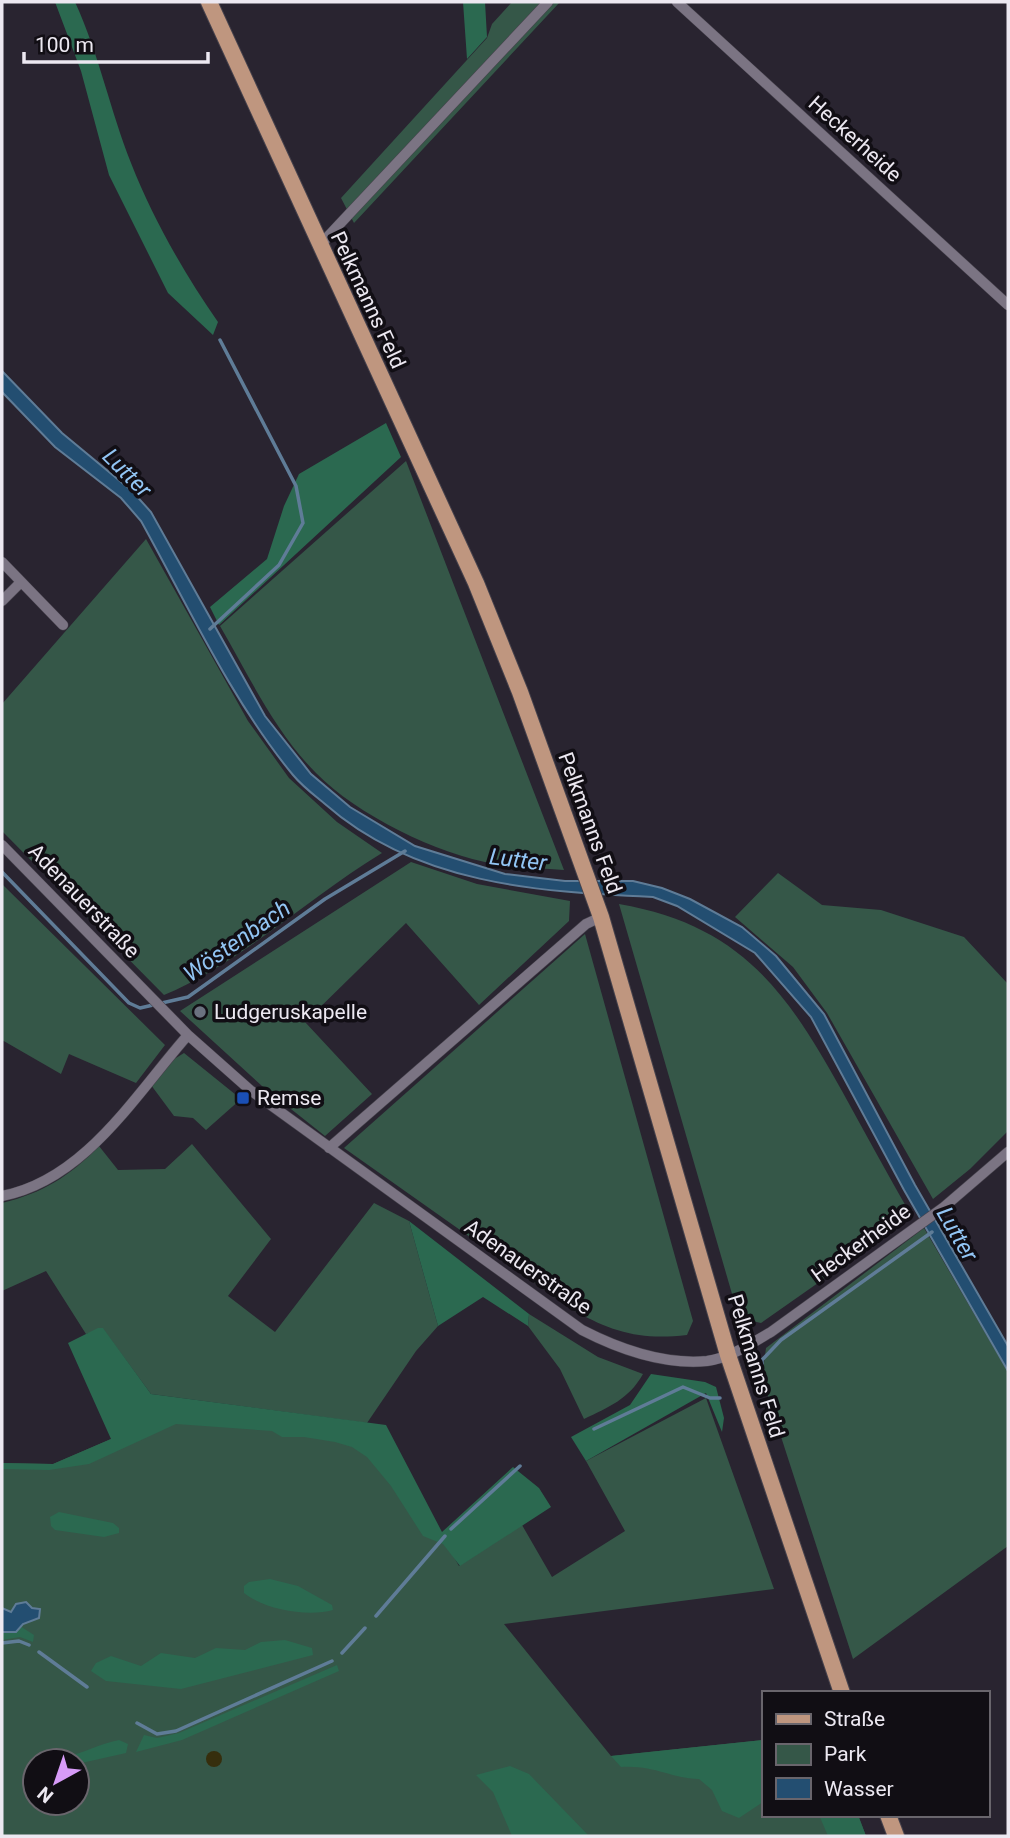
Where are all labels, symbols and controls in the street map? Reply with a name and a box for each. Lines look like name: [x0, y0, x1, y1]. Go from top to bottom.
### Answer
scale bar: [24, 21, 208, 65]
text: 100 m: [35, 33, 94, 57]
street label: Heckerheide: [804, 91, 906, 187]
street label: Pelkmanns Feld: [326, 228, 410, 372]
water label: Lutter: [97, 443, 158, 504]
street label: Pelkmanns Feld: [553, 749, 627, 897]
street label: Adenauerstraße: [24, 839, 144, 963]
water label: Lutter: [488, 843, 550, 877]
water label: Wöstenbach: [179, 894, 295, 988]
place label: Ludgeruskapelle: [214, 1000, 367, 1024]
marker: Ludgeruskapelle: [192, 1004, 208, 1020]
place label: Remse: [257, 1086, 321, 1110]
marker: Remse: [235, 1090, 251, 1106]
street label: Heckerheide: [807, 1199, 915, 1287]
water label: Lutter: [931, 1202, 984, 1267]
street label: Adenauerstraße: [460, 1214, 596, 1320]
street label: Pelkmanns Feld: [723, 1291, 789, 1441]
legend: [762, 1691, 989, 1817]
text: Straße: [824, 1707, 885, 1731]
text: Park: [824, 1742, 867, 1766]
north arrow: [21, 1747, 91, 1817]
text: Wasser: [824, 1777, 894, 1801]
text: N: [33, 1782, 58, 1808]

